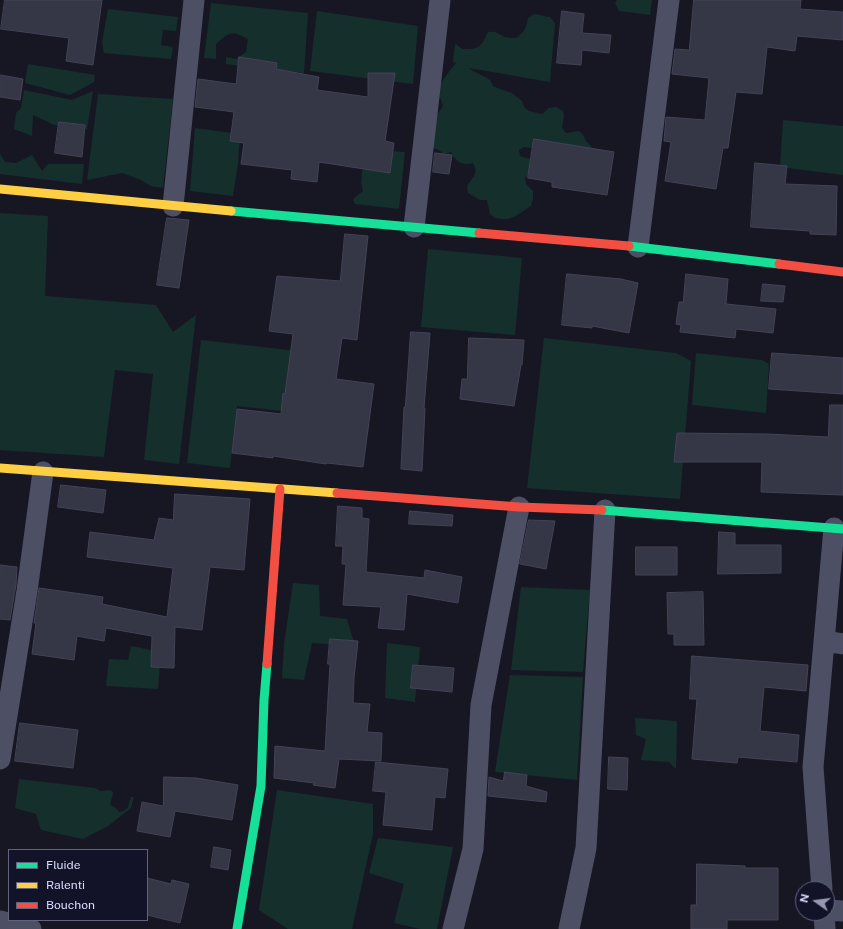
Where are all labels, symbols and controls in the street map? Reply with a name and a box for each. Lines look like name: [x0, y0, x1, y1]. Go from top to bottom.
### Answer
legend: [8, 849, 148, 921]
text: Fluide: [46, 858, 81, 872]
text: Ralenti: [46, 878, 85, 892]
north arrow: [795, 881, 835, 921]
text: N: [797, 893, 811, 904]
text: Bouchon: [46, 898, 95, 912]

